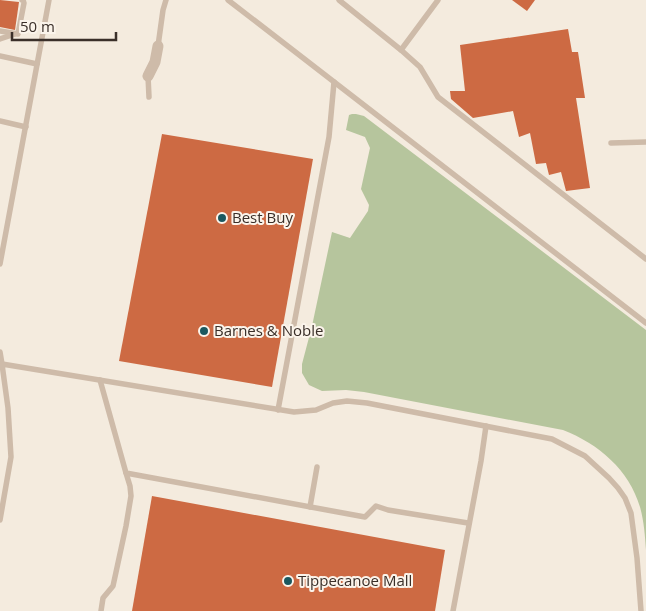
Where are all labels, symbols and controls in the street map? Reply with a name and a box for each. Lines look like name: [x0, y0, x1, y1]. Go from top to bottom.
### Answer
scale bar: [12, 10, 116, 42]
text: 50 m: [20, 16, 55, 36]
place label: Best Buy: [232, 207, 293, 227]
marker: Best Buy: [216, 212, 228, 224]
place label: Barnes & Noble: [214, 320, 323, 340]
marker: Barnes & Noble: [198, 325, 210, 337]
place label: Tippecanoe Mall: [298, 570, 412, 590]
marker: Tippecanoe Mall: [282, 575, 294, 587]

